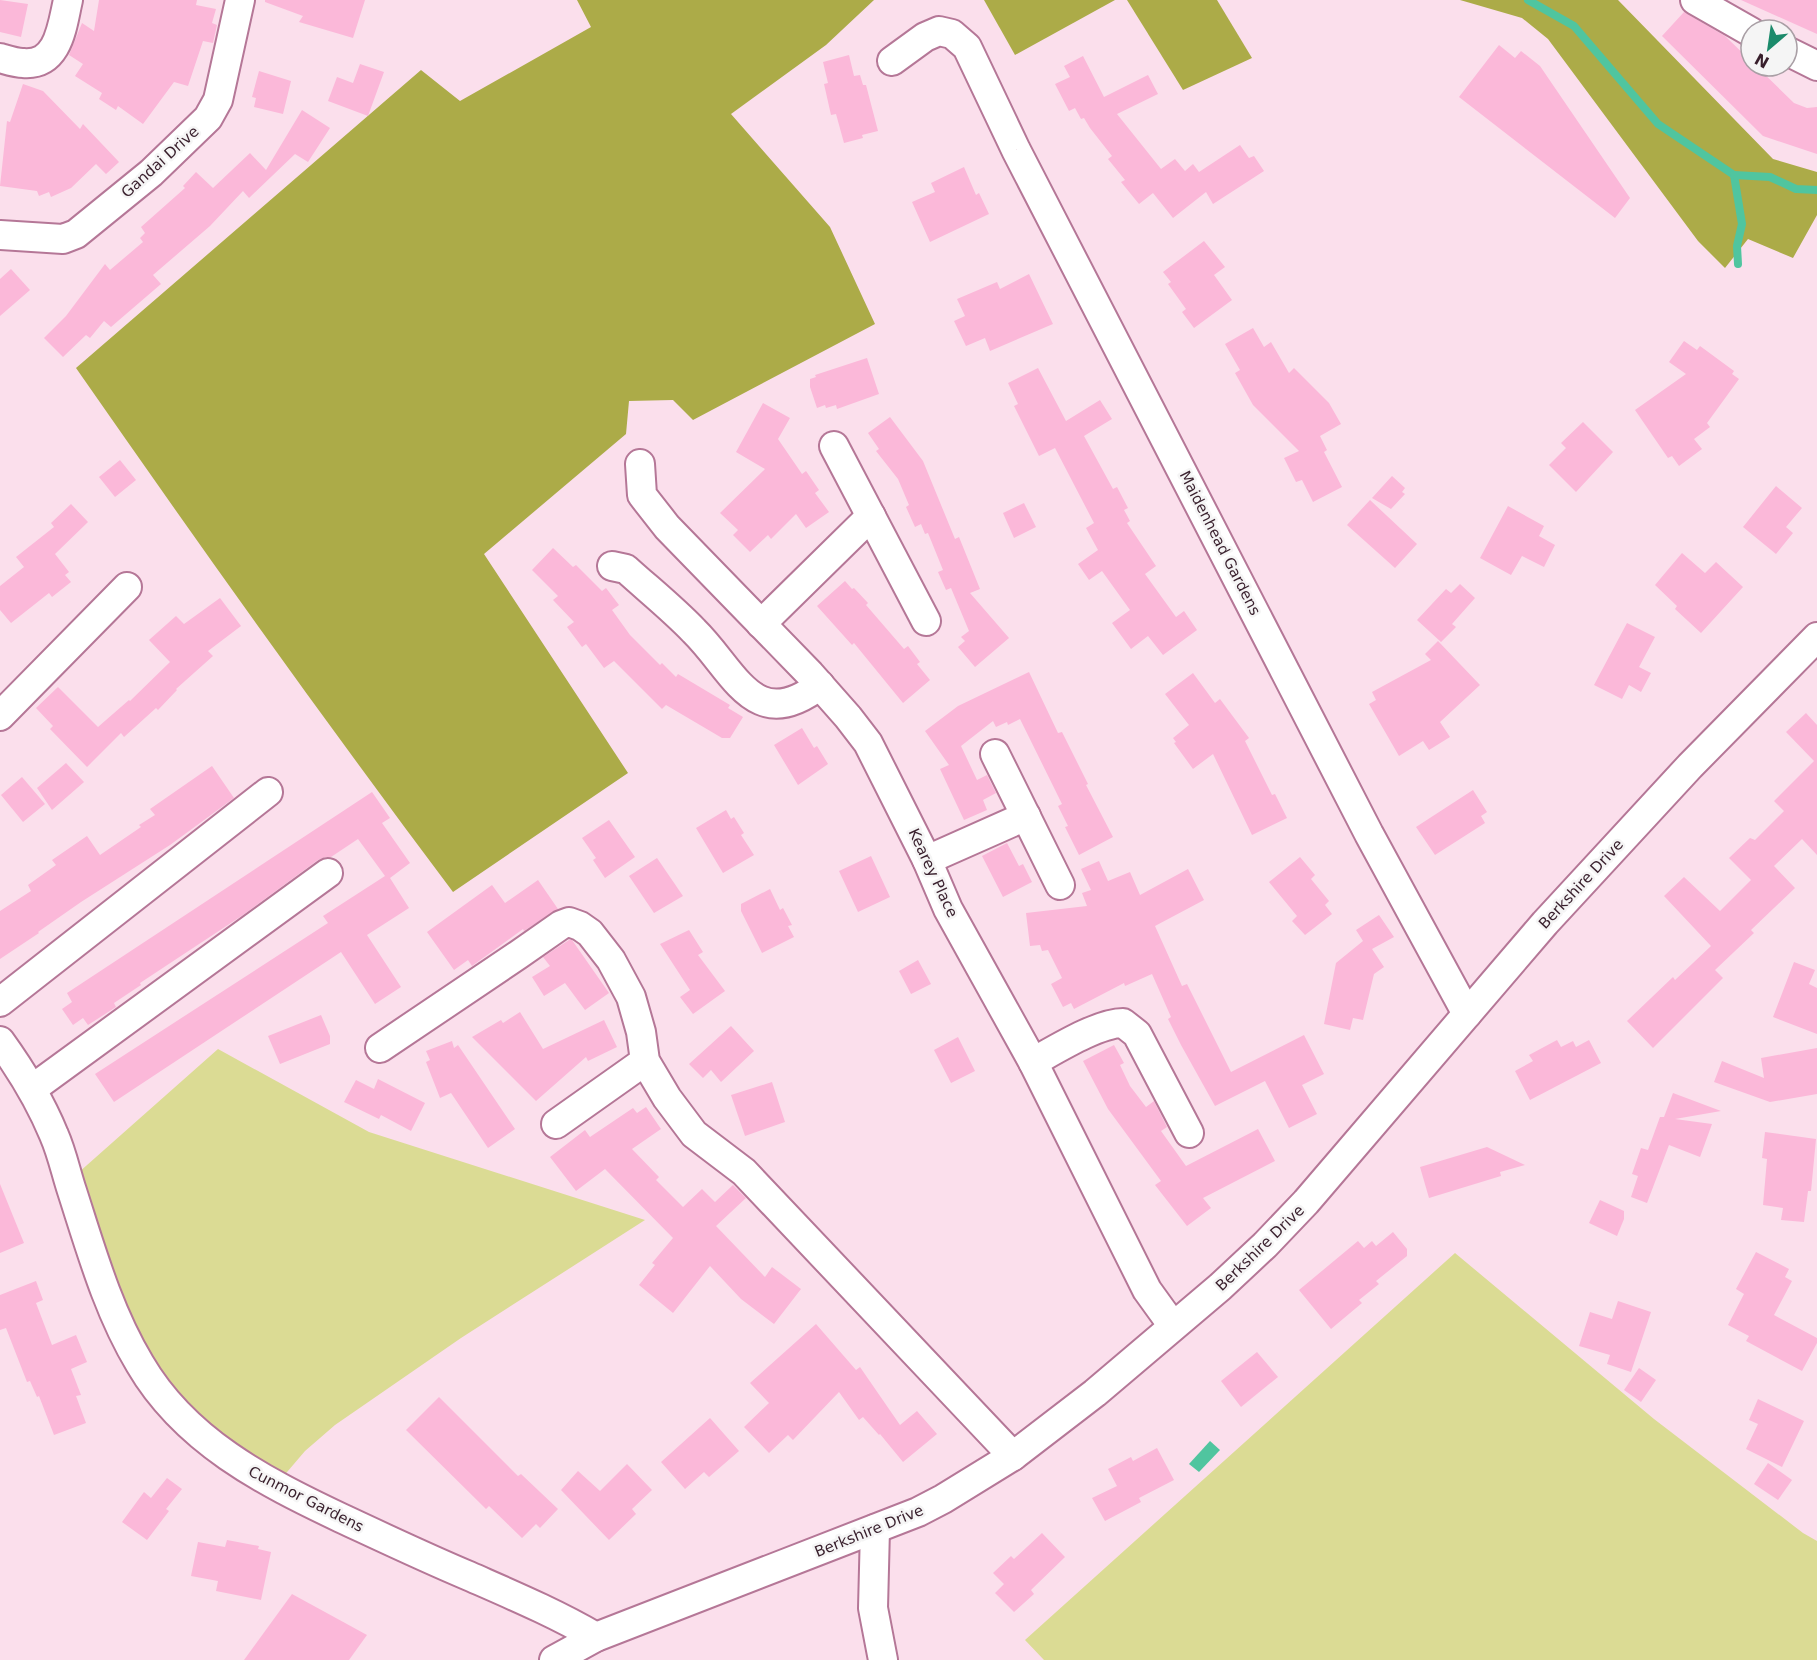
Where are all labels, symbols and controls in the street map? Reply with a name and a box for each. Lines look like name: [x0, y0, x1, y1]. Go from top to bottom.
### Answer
north arrow: [1739, 18, 1799, 78]
text: N: [1752, 49, 1772, 72]
street label: Gandai Drive: [118, 123, 202, 201]
street label: Maidenhead Gardens: [1176, 468, 1264, 618]
street label: Kearey Place: [905, 826, 961, 920]
street label: Berkshire Drive: [1535, 836, 1627, 932]
street label: Berkshire Drive: [1212, 1201, 1308, 1295]
street label: Cunmor Gardens: [245, 1462, 367, 1536]
street label: Berkshire Drive: [812, 1501, 926, 1561]

